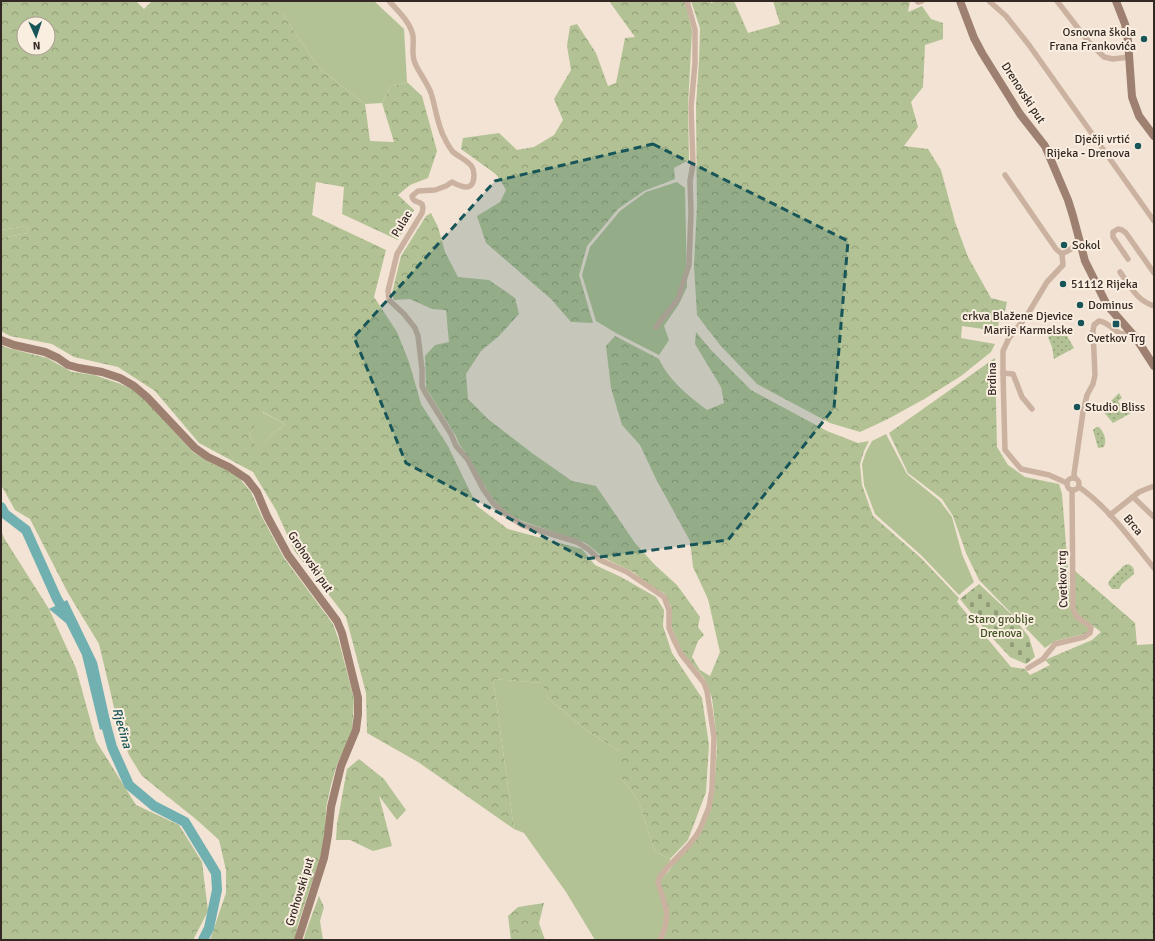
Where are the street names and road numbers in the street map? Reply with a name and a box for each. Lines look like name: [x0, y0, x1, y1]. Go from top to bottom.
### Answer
street label: Drenovski put: [998, 59, 1048, 127]
street label: Pulac: [388, 208, 416, 240]
street label: Brdina: [985, 362, 1000, 396]
street label: Brca: [1120, 511, 1146, 539]
street label: Grohovski put: [284, 529, 336, 595]
street label: Cvetkov trg: [1054, 550, 1072, 608]
street label: Grohovski put: [283, 856, 317, 928]

